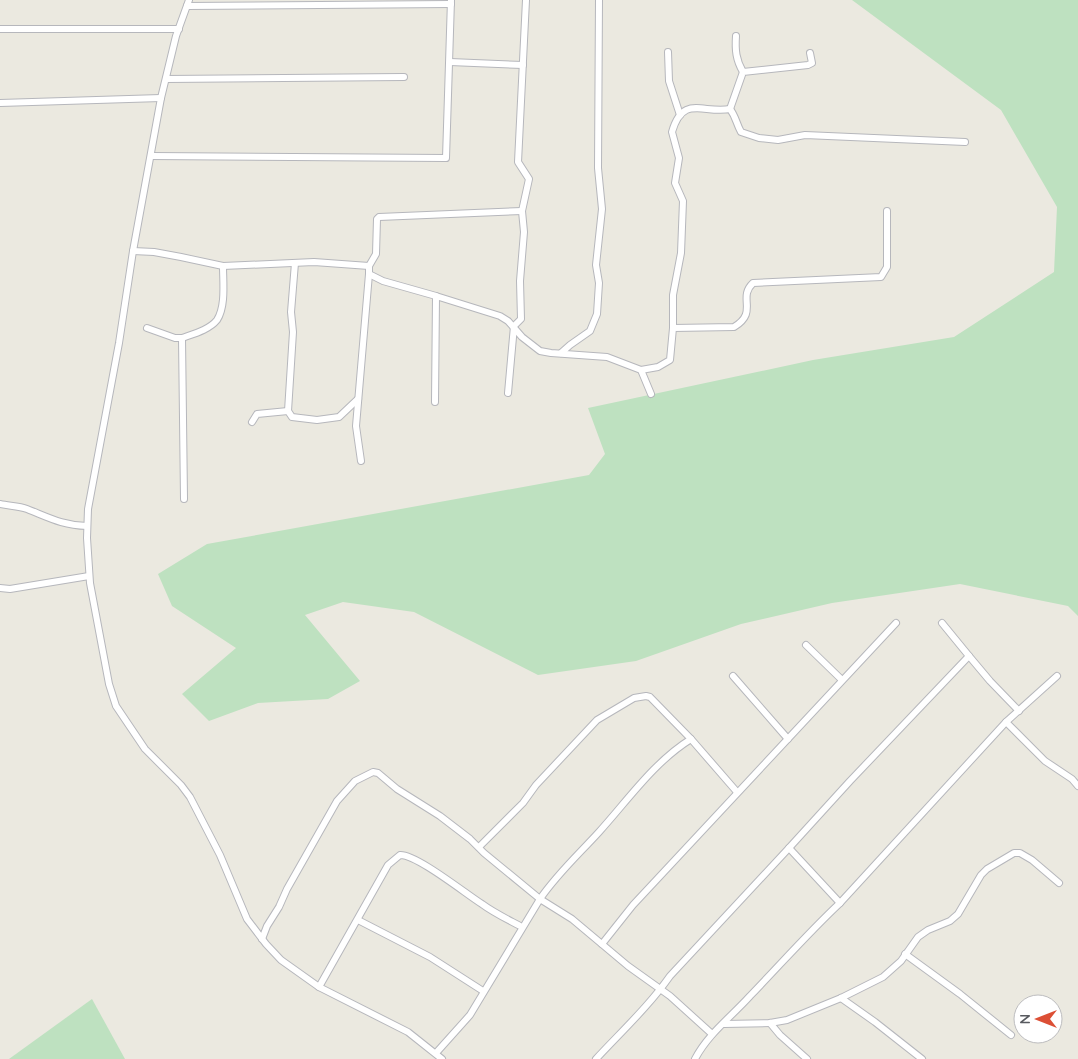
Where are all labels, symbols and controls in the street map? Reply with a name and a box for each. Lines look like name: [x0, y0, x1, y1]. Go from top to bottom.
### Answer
north arrow: [1013, 994, 1063, 1044]
text: N: [1016, 1014, 1034, 1024]

